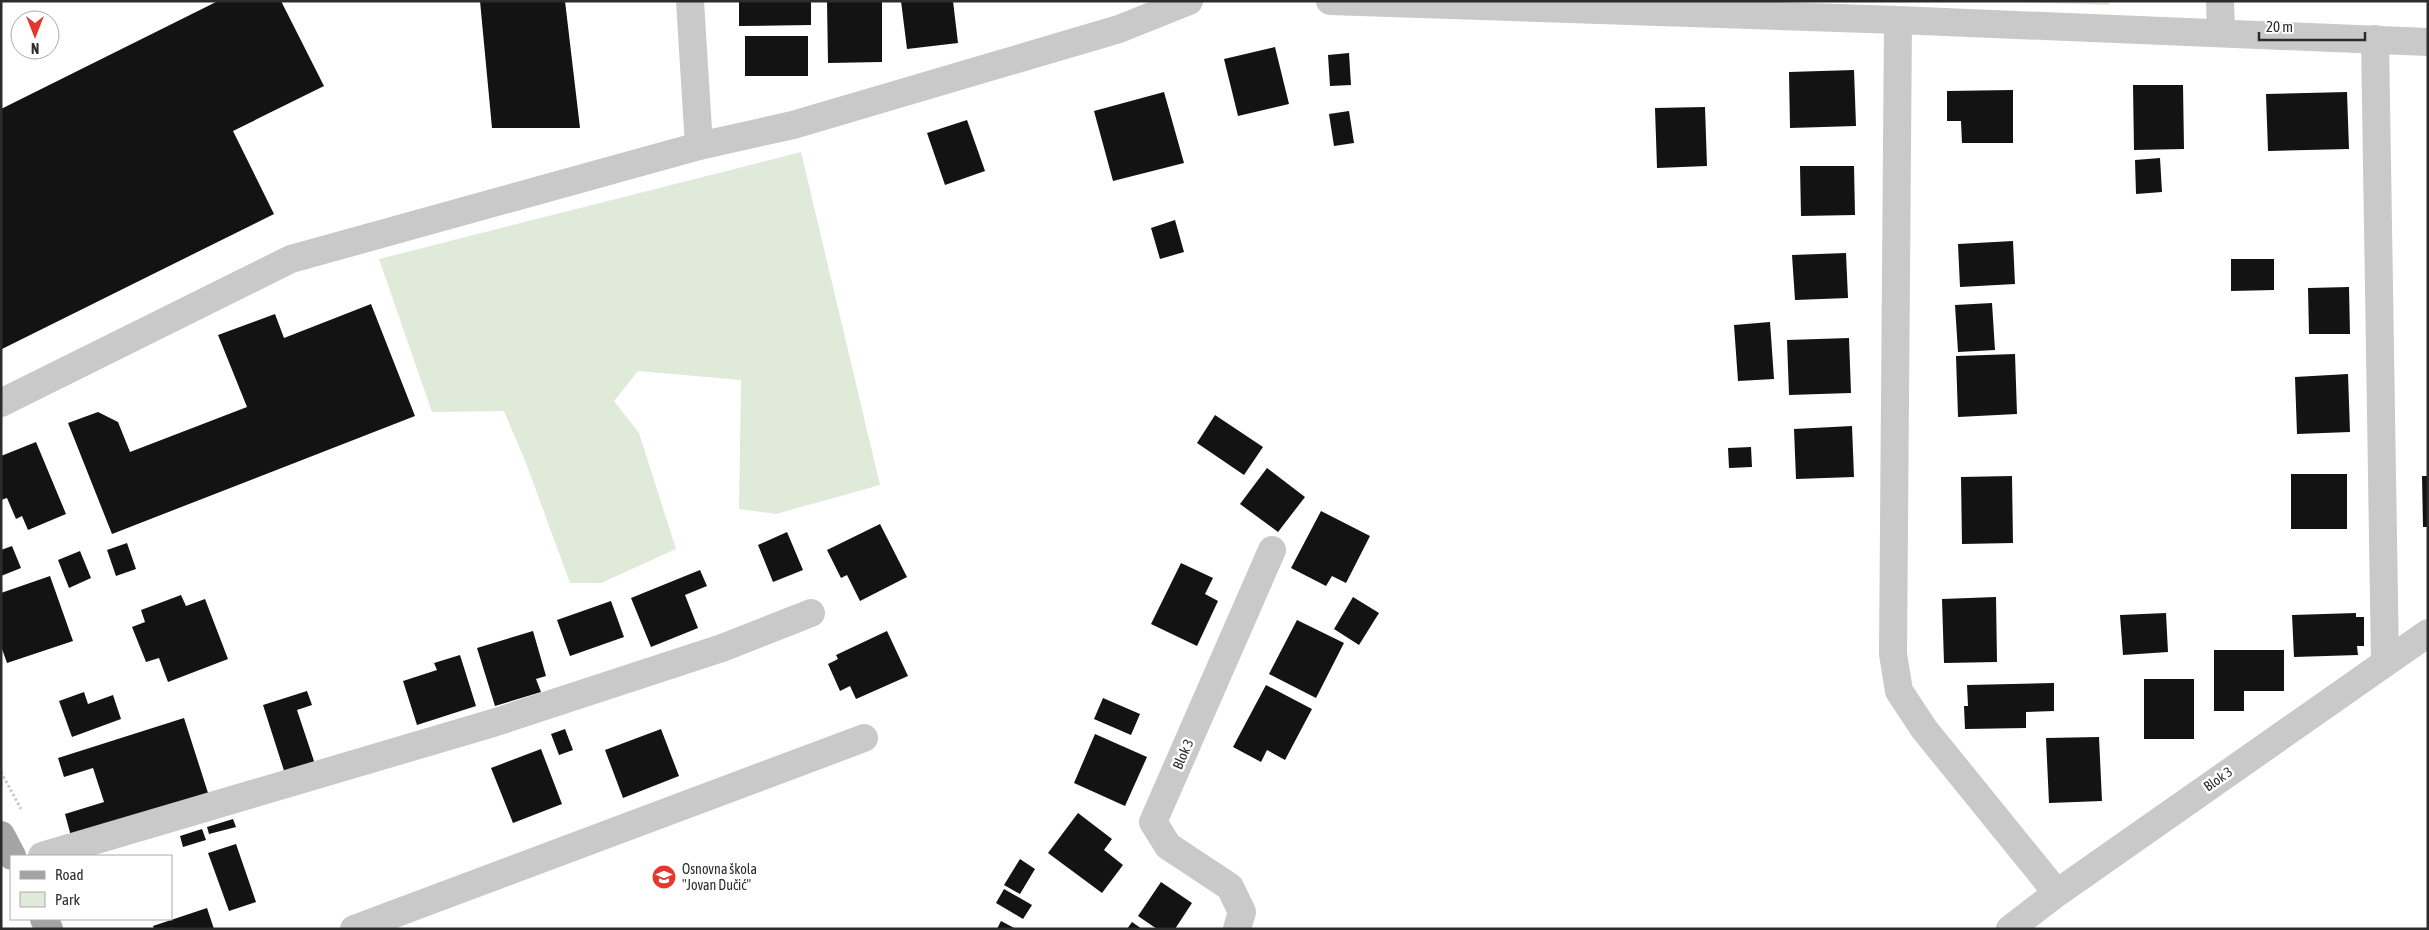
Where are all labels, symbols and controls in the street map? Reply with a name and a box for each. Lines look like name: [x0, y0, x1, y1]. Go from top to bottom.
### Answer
north arrow: [10, 10, 60, 60]
scale bar: [2259, 10, 2365, 42]
text: 20 m: [2266, 18, 2293, 35]
text: N: [31, 40, 39, 56]
street label: Blok 3: [1169, 736, 1197, 772]
street label: Blok 3: [2201, 763, 2235, 795]
legend: [10, 855, 172, 920]
place label: Osnovna škola "Jovan Dučić": [682, 861, 757, 893]
school or university icon: Osnovna škola "Jovan Dučić": [651, 864, 677, 890]
text: Road: [55, 866, 84, 883]
text: Park: [55, 891, 80, 908]

